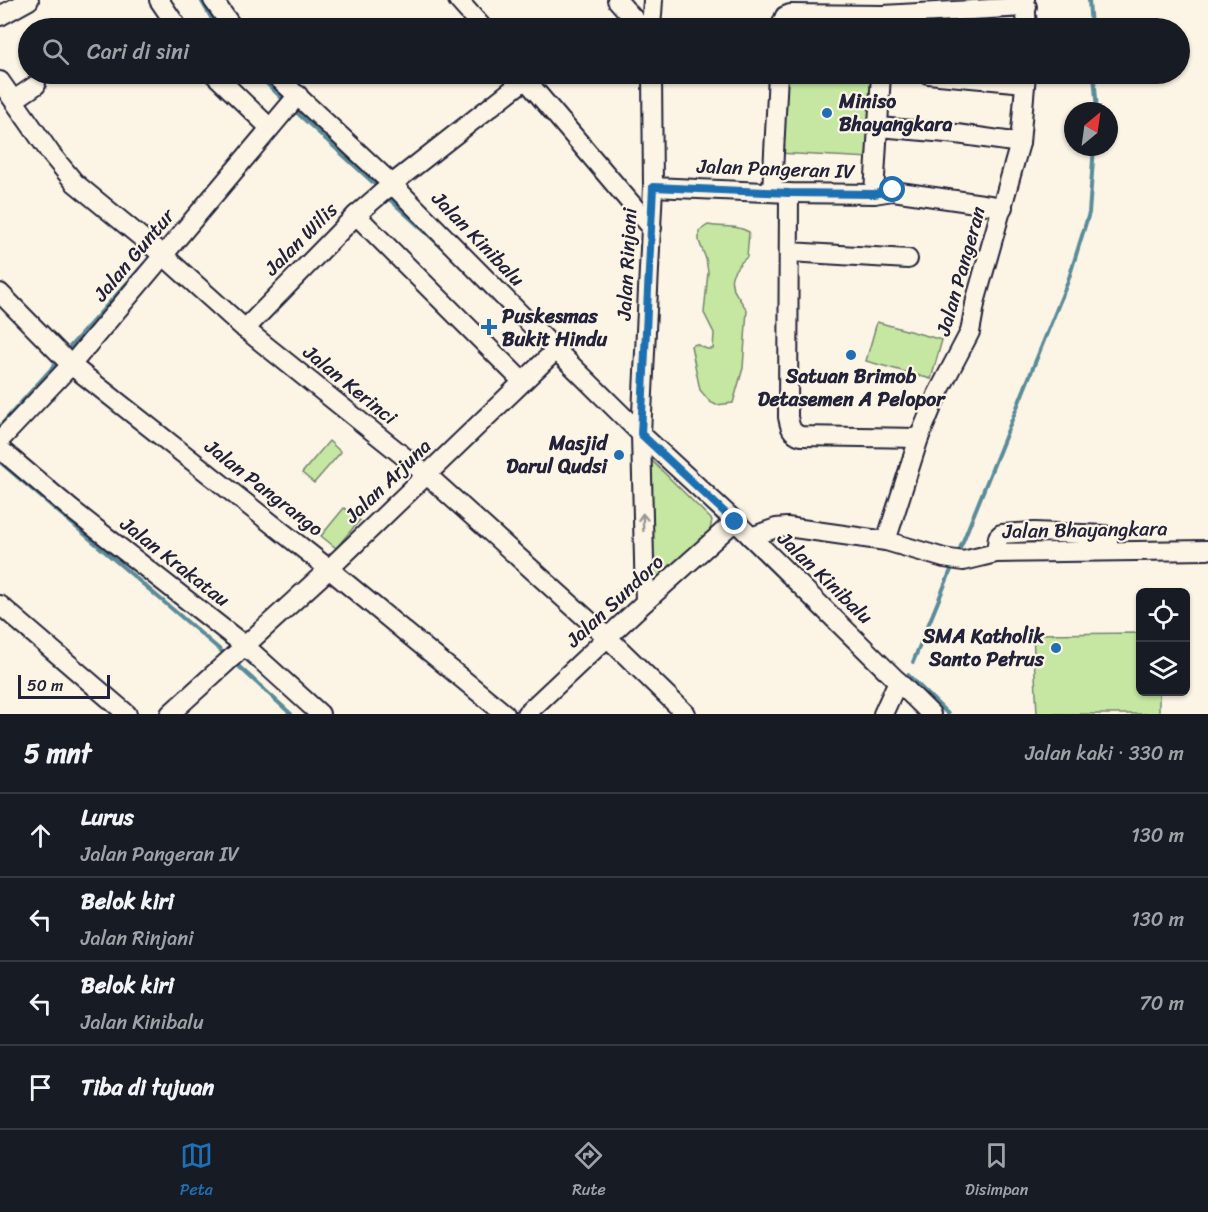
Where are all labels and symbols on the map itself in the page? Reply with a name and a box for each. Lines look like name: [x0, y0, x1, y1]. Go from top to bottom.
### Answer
place label: Miniso Bhayangkara: [838, 84, 952, 142]
north arrow: [1064, 102, 1118, 156]
marker: Miniso Bhayangkara: [820, 106, 834, 120]
street label: Jalan Pangeran IV: [695, 149, 856, 189]
route start: [879, 176, 905, 202]
street label: Jalan Kinibalu: [422, 182, 533, 295]
street label: Jalan Wilis: [255, 193, 347, 285]
street label: Jalan Guntur: [84, 199, 185, 310]
street label: Jalan Pangeran: [926, 202, 996, 341]
street label: Jalan Rinjani: [607, 205, 647, 322]
place label: Puskesmas Bukit Hindu: [502, 299, 607, 357]
marker: Puskesmas Bukit Hindu: [480, 318, 498, 336]
street label: Jalan Kerinci: [294, 335, 406, 435]
marker: Satuan Brimob Detasemen A Pelopor: [844, 348, 858, 362]
place label: Satuan Brimob Detasemen A Pelopor: [758, 359, 946, 417]
place label: Masjid Darul Qudsi: [506, 426, 609, 484]
street label: Jalan Pangrango: [196, 429, 331, 546]
street label: Jalan Arjuna: [335, 430, 440, 533]
marker: Masjid Darul Qudsi: [612, 448, 626, 462]
street label: Jalan Krakatau: [112, 507, 238, 617]
route end: [721, 508, 747, 534]
street label: Jalan Bhayangkara: [1001, 511, 1168, 549]
one-way arrow: [637, 513, 649, 533]
street label: Jalan Kinibalu: [768, 522, 881, 633]
street label: Jalan Sundoro: [557, 546, 672, 657]
place label: SMA Katholik Santo Petrus: [922, 619, 1045, 677]
marker: SMA Katholik Santo Petrus: [1049, 641, 1063, 655]
scale bar: [18, 672, 110, 700]

